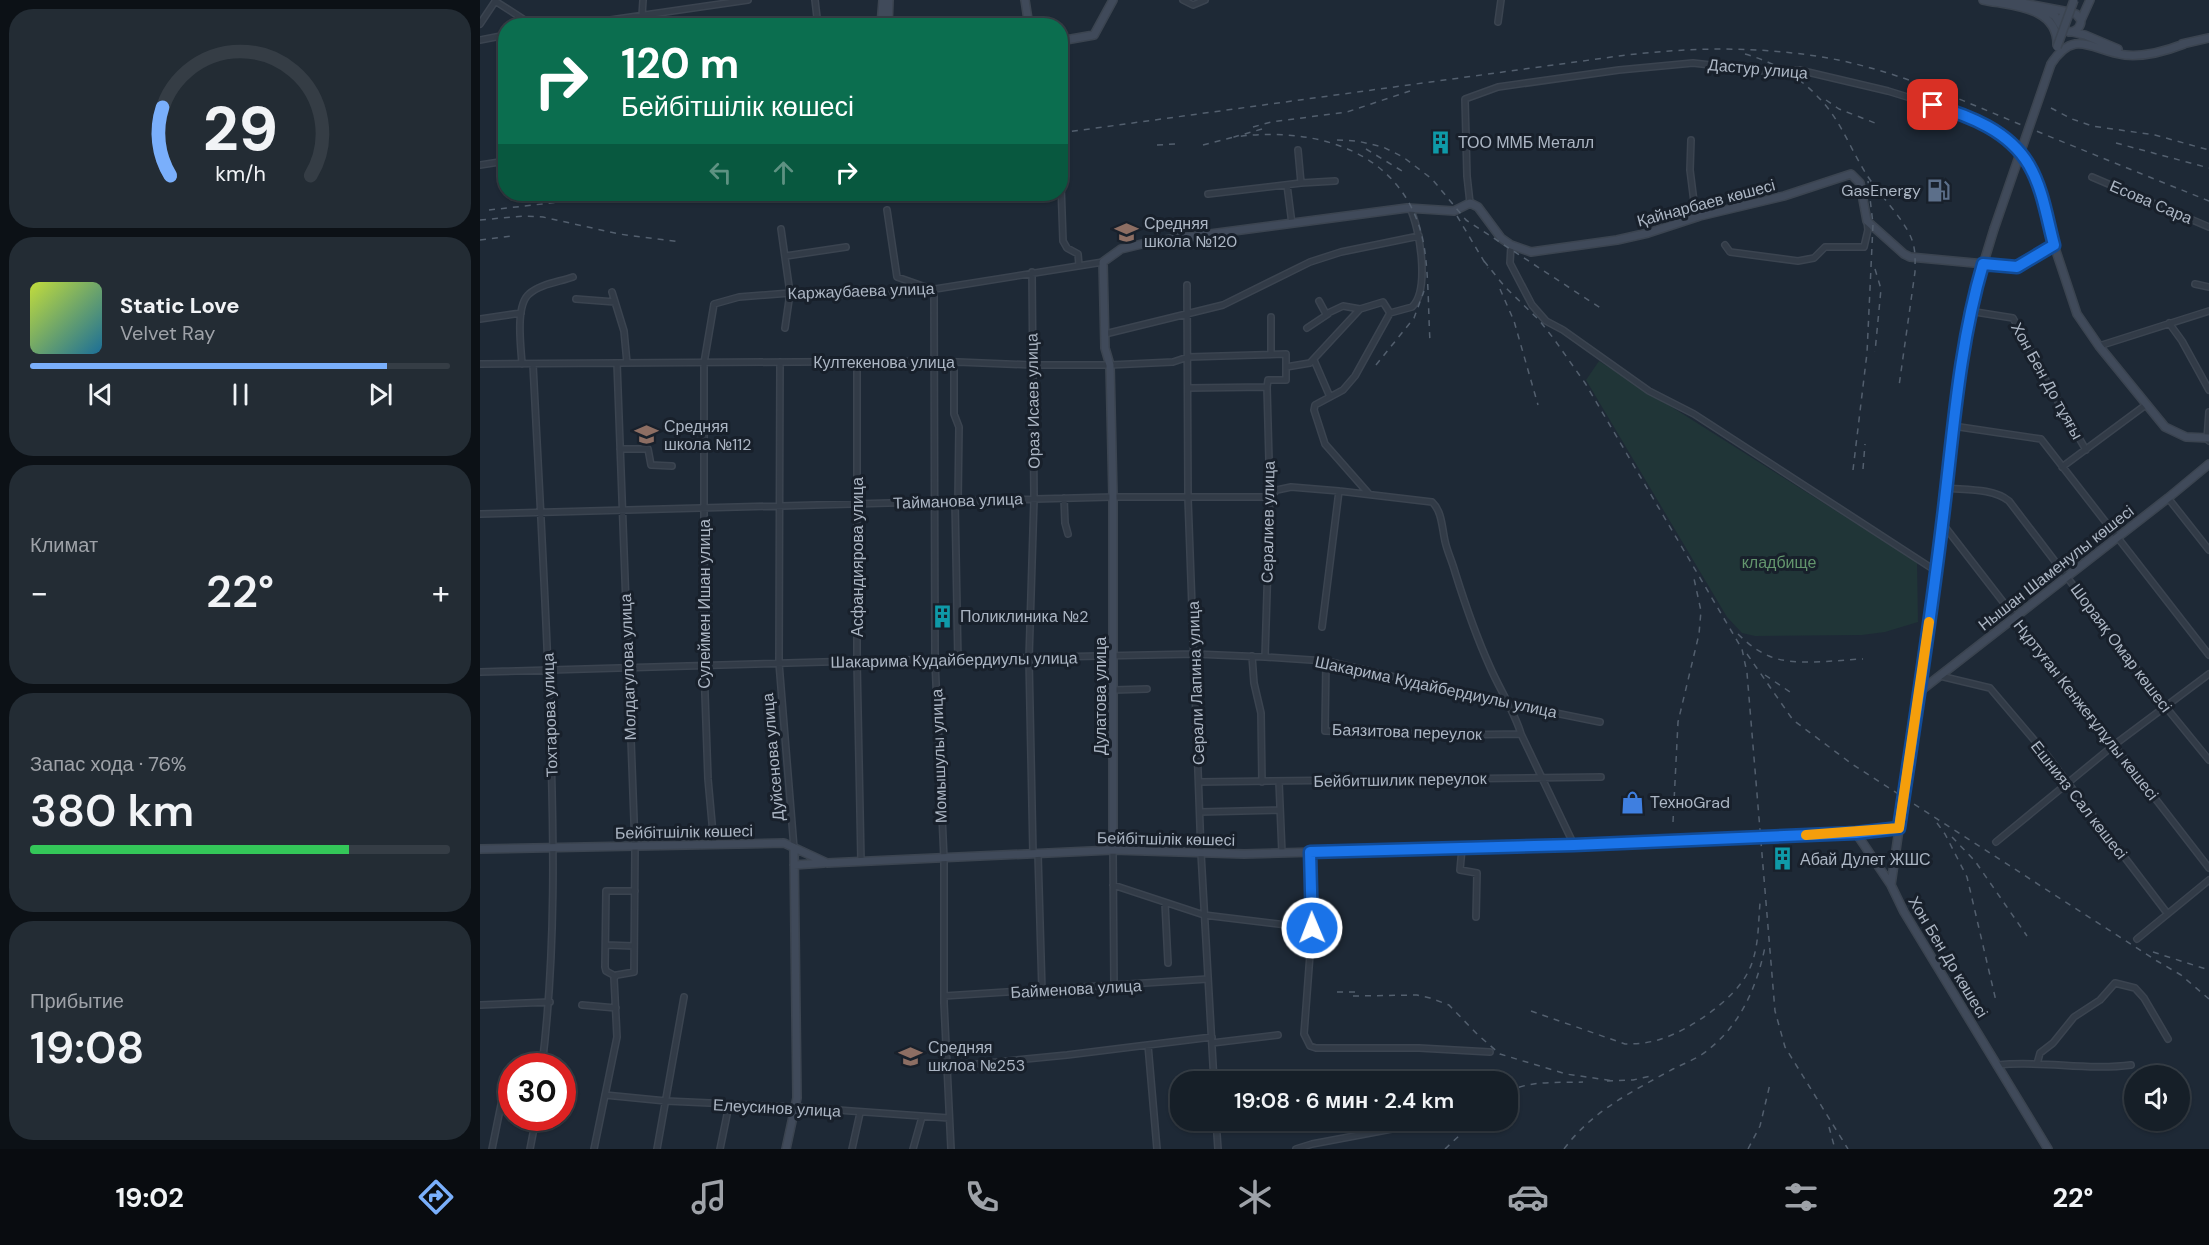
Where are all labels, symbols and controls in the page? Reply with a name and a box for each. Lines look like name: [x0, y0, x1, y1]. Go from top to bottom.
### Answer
text: 120 m: [621, 36, 739, 91]
icon: right: [522, 42, 600, 120]
street label: Дастур улица: [1707, 54, 1809, 84]
pin: [1907, 79, 1958, 130]
text: 29: [202, 88, 278, 169]
icon: arrive: [1916, 88, 1949, 121]
text: Бейбітшілік көшесі: [621, 89, 854, 124]
building icon: ТОО ММБ Металл: [1427, 129, 1453, 155]
place label: ТОО ММБ Металл: [1458, 132, 1594, 153]
icon: left: [704, 156, 737, 189]
icon: ahead: [767, 156, 800, 189]
icon: right: [830, 156, 863, 189]
text: km/h: [215, 160, 265, 188]
street label: Қайнарбаев көшесі: [1635, 174, 1777, 232]
street label: Есова Сара: [2107, 175, 2195, 229]
fuel station icon: GasEnergy: [1926, 177, 1952, 203]
place label: GasEnergy: [1841, 180, 1921, 201]
place label: Средняя школа №120: [1144, 213, 1237, 252]
school or university icon: Средняя школа №120: [1113, 219, 1139, 245]
street label: Каржаубаева улица: [787, 278, 935, 304]
text: Static Love: [120, 291, 240, 320]
street label: Хон Бен До тұяғы: [2006, 319, 2088, 443]
text: Velvet Ray: [120, 320, 215, 346]
street label: Ораз Исаев улица: [1021, 333, 1045, 469]
street label: Култекенова улица: [813, 352, 955, 373]
icon: previous: [84, 378, 117, 411]
icon: pause: [224, 378, 257, 411]
icon: next: [364, 378, 397, 411]
place label: Средняя школа №112: [664, 416, 751, 455]
school or university icon: Средняя школа №112: [633, 422, 659, 448]
street label: Сералиев улица: [1256, 461, 1280, 583]
street label: Асфандиярова улица: [847, 477, 868, 637]
street label: Тайманова улица: [893, 488, 1023, 514]
street label: Нышан Шаменулы көшесі: [1974, 501, 2138, 635]
street label: Сулеймен Ишан улица: [694, 519, 715, 689]
text: Климат: [30, 532, 98, 558]
park label: кладбище: [1742, 552, 1816, 573]
text: 22°: [206, 562, 274, 621]
text: −: [30, 571, 48, 614]
text: +: [432, 571, 450, 614]
street label: Шораяқ Омар көшесі: [2066, 579, 2176, 717]
street label: Молдагулова улица: [615, 593, 641, 741]
street label: Серали Лапина улица: [1183, 601, 1209, 765]
building icon: Поликлиника №2: [929, 603, 955, 629]
place label: Поликлиника №2: [960, 606, 1088, 627]
street label: Нұртуған Кенжеғұлұлы көшесі: [2009, 615, 2163, 805]
street label: Дулатова улица: [1090, 637, 1111, 755]
street label: Шакарима Кудайбердиулы улица: [830, 647, 1078, 673]
street label: Шакарима Кудайбердиулы улица: [1313, 651, 1559, 723]
street label: Тохтарова улица: [537, 652, 563, 778]
street label: Момышулы улица: [926, 688, 952, 824]
street label: Дуйсенова улица: [757, 692, 789, 822]
street label: Баязитова переулок: [1332, 719, 1483, 745]
street label: Ешнияз Сал көшесі: [2026, 736, 2132, 864]
text: Запас хода · 76%: [30, 751, 186, 777]
street label: Бейбитшилик переулок: [1313, 768, 1488, 792]
text: 380 km: [30, 781, 194, 840]
shop icon: ТехноGrad: [1619, 789, 1645, 815]
place label: ТехноGrad: [1650, 792, 1730, 813]
street label: Бейбітшілік көшесі: [615, 820, 753, 844]
street label: Бейбітшілік көшесі: [1097, 827, 1235, 851]
building icon: Абай Дулет ЖШС: [1769, 846, 1795, 872]
place label: Абай Дулет ЖШС: [1800, 849, 1931, 870]
street label: Хон Бен До көшесі: [1903, 892, 1993, 1022]
position arrow: [1280, 896, 1344, 960]
street label: Байменова улица: [1010, 975, 1142, 1003]
text: Прибытие: [30, 988, 124, 1014]
text: 19:08: [30, 1018, 144, 1077]
place label: Средняя шклоа №253: [928, 1037, 1025, 1076]
school or university icon: Средняя шклоа №253: [897, 1043, 923, 1069]
speed limit sign: 30: [498, 1053, 576, 1131]
map controls: [2124, 1065, 2190, 1131]
button: sound: [2124, 1065, 2190, 1131]
text: 19:08 · 6 мин · 2.4 km: [1234, 1086, 1454, 1115]
street label: Елеусинов улица: [713, 1094, 842, 1122]
icon: directions: [415, 1176, 457, 1218]
icon: music: [688, 1176, 730, 1218]
icon: phone: [961, 1176, 1003, 1218]
icon: climate: [1234, 1176, 1276, 1218]
icon: car: [1507, 1176, 1549, 1218]
icon: filters: [1780, 1176, 1822, 1218]
text: 19:02: [115, 1180, 184, 1215]
text: 22°: [2052, 1180, 2093, 1215]

